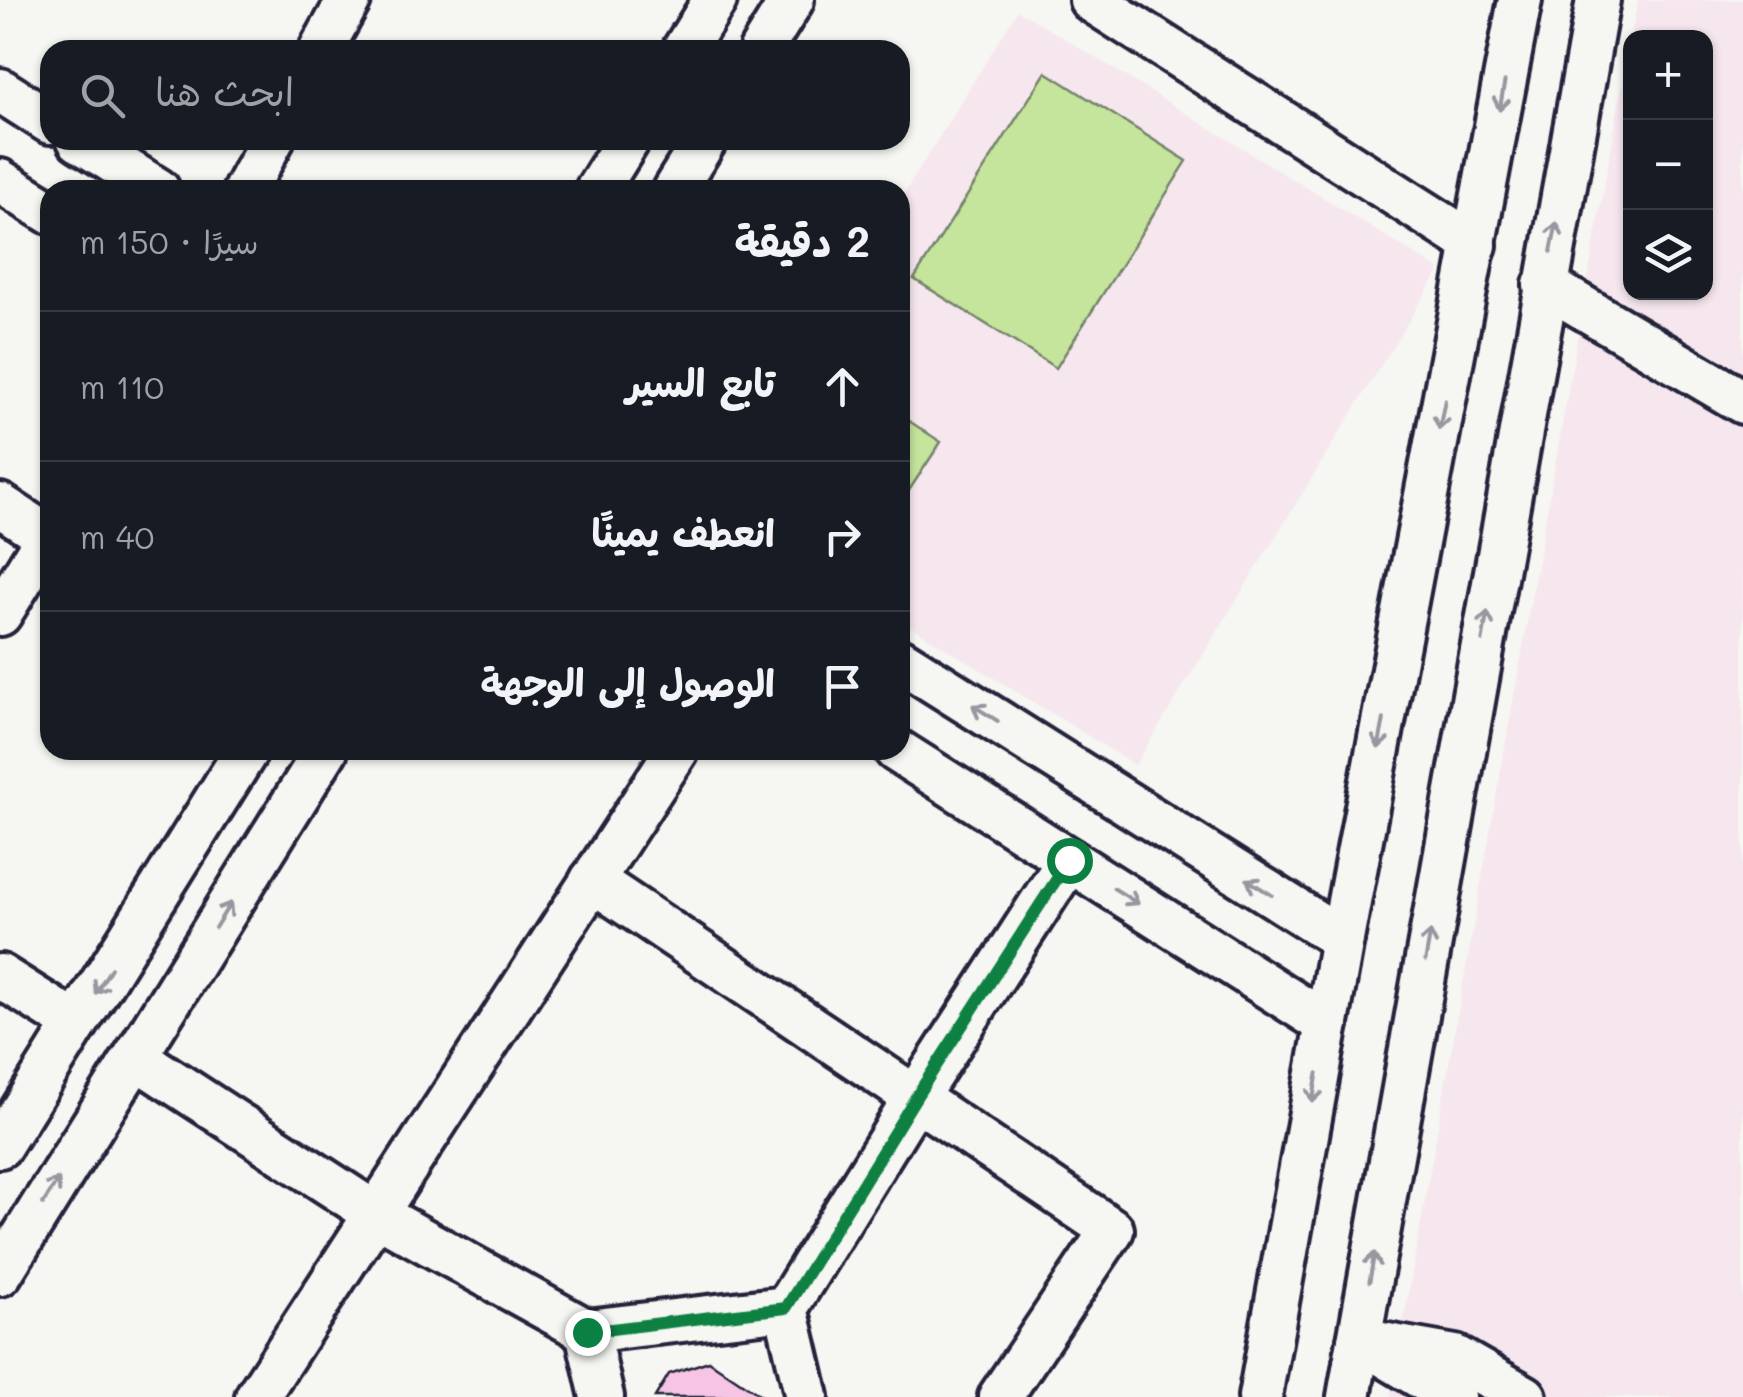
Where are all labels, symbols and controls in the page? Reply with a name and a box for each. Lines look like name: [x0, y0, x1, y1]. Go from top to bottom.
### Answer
map controls: [1623, 30, 1713, 300]
button: +: [1623, 30, 1713, 120]
search box: [40, 40, 910, 150]
text: ابحث هنا: [155, 66, 294, 116]
icon: search: [75, 68, 130, 123]
one-way arrow: [1492, 79, 1511, 111]
button: −: [1623, 120, 1713, 210]
button: layers: [1623, 210, 1713, 300]
text: 2 دقيقة: [735, 213, 870, 268]
text: سيرًا · 150 m: [80, 220, 259, 262]
one-way arrow: [1545, 222, 1564, 254]
text: تابع السير: [626, 357, 775, 407]
icon: ahead: [815, 359, 870, 414]
text: 110 m: [80, 365, 164, 407]
one-way arrow: [1432, 398, 1451, 430]
text: انعطف يمينًا: [592, 507, 775, 557]
icon: right: [815, 509, 870, 564]
text: 40 m: [80, 515, 154, 557]
one-way arrow: [1476, 611, 1495, 643]
text: الوصول إلى الوجهة: [480, 657, 775, 707]
icon: arrive: [815, 659, 870, 714]
one-way arrow: [971, 703, 1000, 724]
one-way arrow: [1371, 718, 1390, 750]
route start: [1047, 838, 1093, 884]
one-way arrow: [1246, 877, 1274, 897]
one-way arrow: [1111, 886, 1140, 907]
one-way arrow: [213, 901, 233, 930]
one-way arrow: [1419, 931, 1438, 963]
one-way arrow: [92, 966, 113, 995]
one-way arrow: [1305, 1072, 1324, 1104]
one-way arrow: [41, 1177, 62, 1206]
one-way arrow: [1363, 1251, 1382, 1283]
route end: [565, 1310, 611, 1356]

